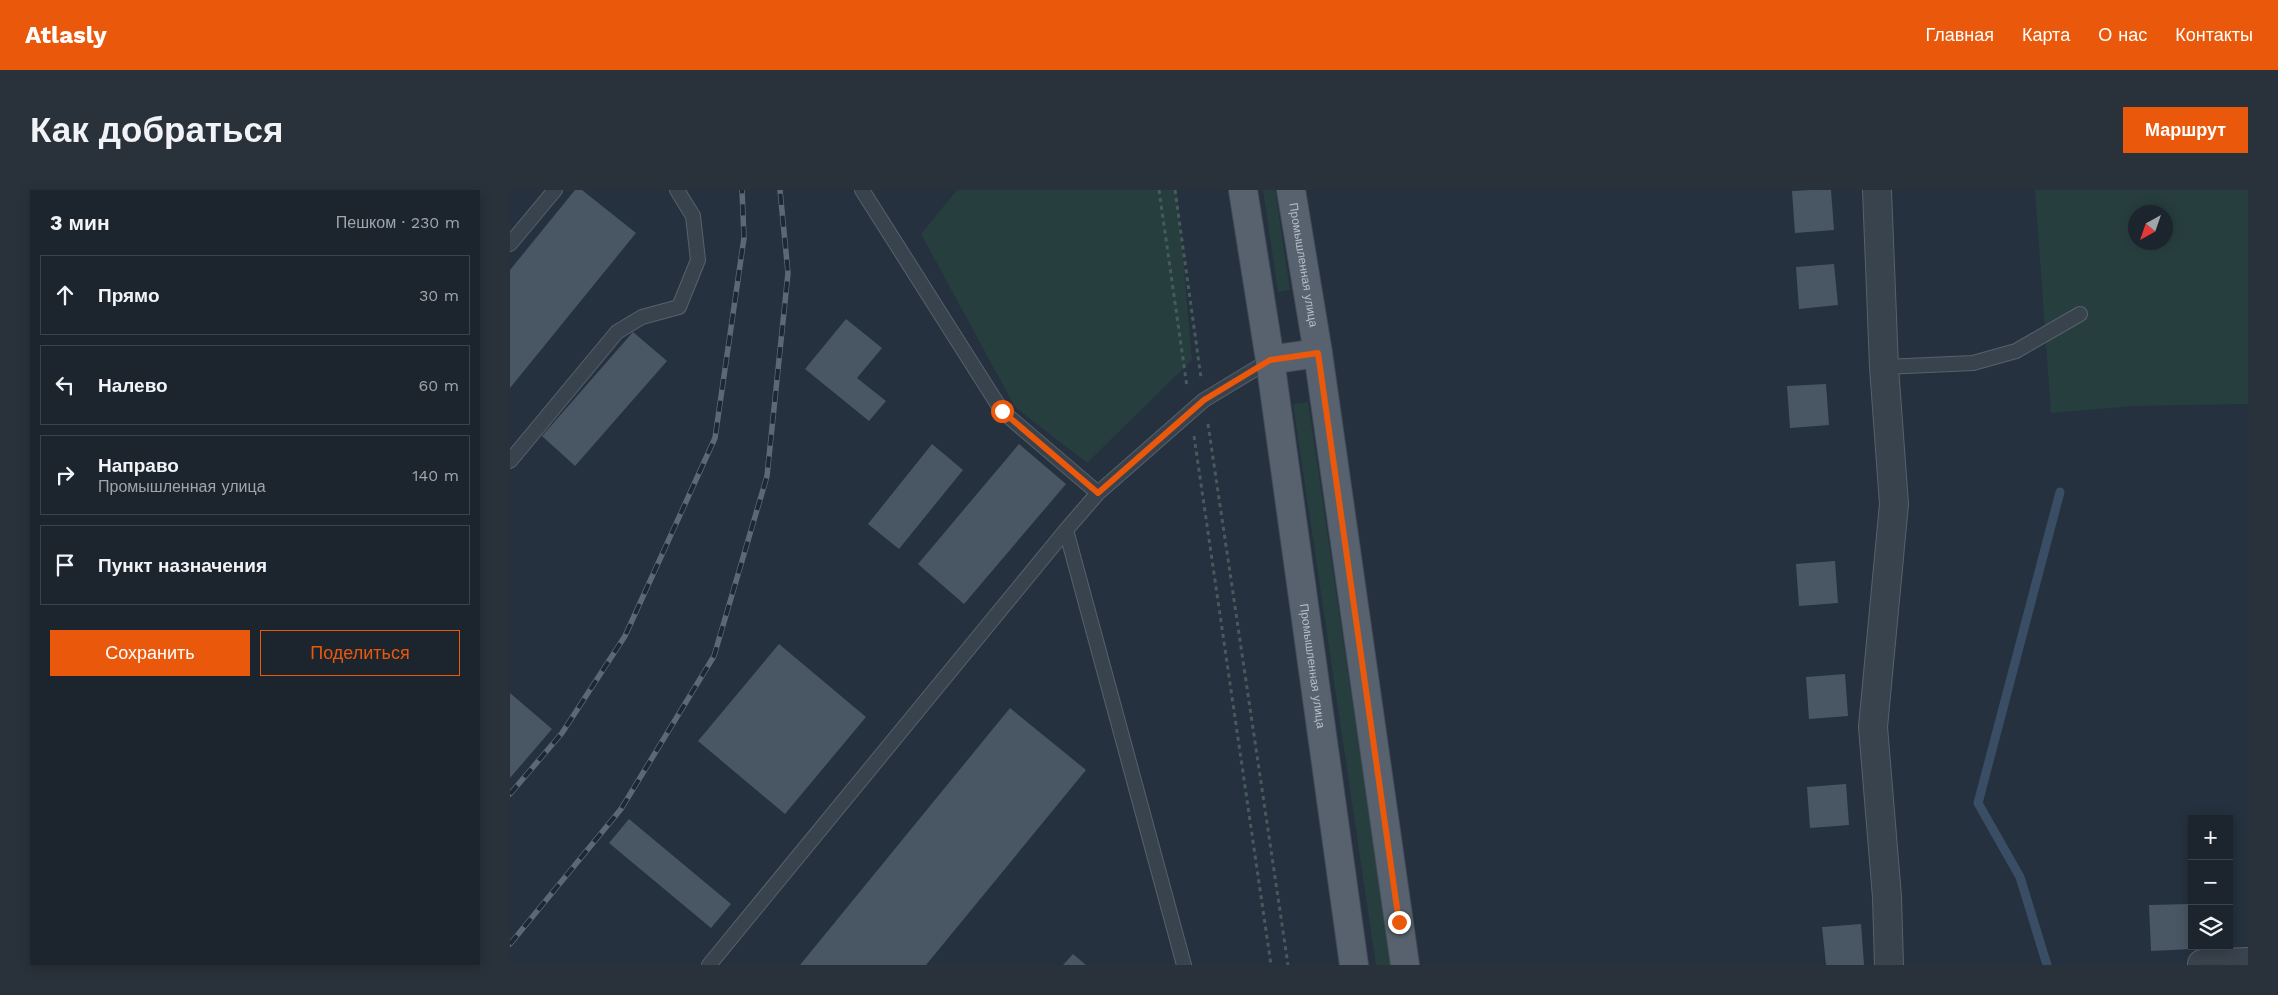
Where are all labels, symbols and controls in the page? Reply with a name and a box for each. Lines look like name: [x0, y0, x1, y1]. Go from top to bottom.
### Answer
text: Atlasly: [25, 21, 107, 49]
text: Главная: [1925, 24, 1994, 45]
text: Карта: [2022, 24, 2070, 45]
text: О нас: [2098, 24, 2147, 45]
text: Контакты: [2175, 24, 2253, 45]
button: Маршрут: [2123, 107, 2248, 153]
text: Как добраться: [30, 109, 283, 151]
street label: Промышленная улица: [1286, 202, 1321, 328]
north arrow: [2128, 205, 2173, 250]
text: 3 мин: [50, 210, 110, 235]
text: Пешком · 230 m: [336, 213, 460, 232]
icon: ahead: [51, 281, 79, 309]
text: Прямо: [98, 284, 160, 307]
text: 30 m: [419, 286, 459, 305]
icon: left: [51, 371, 79, 399]
text: Налево: [98, 374, 168, 397]
text: 60 m: [419, 376, 459, 395]
route start: [991, 400, 1014, 423]
text: Направо: [98, 454, 179, 477]
icon: right: [51, 461, 79, 489]
text: 140 m: [412, 466, 459, 485]
text: Промышленная улица: [98, 477, 266, 496]
icon: arrive: [51, 551, 79, 579]
text: Пункт назначения: [98, 554, 267, 577]
street label: Промышленная улица: [1297, 603, 1328, 730]
button: Сохранить: [50, 630, 250, 676]
button: Поделиться: [260, 630, 460, 676]
map controls: [2188, 815, 2233, 950]
button: +: [2188, 815, 2233, 860]
button: −: [2188, 860, 2233, 905]
button: layers: [2188, 905, 2233, 950]
route end: [1388, 911, 1411, 934]

